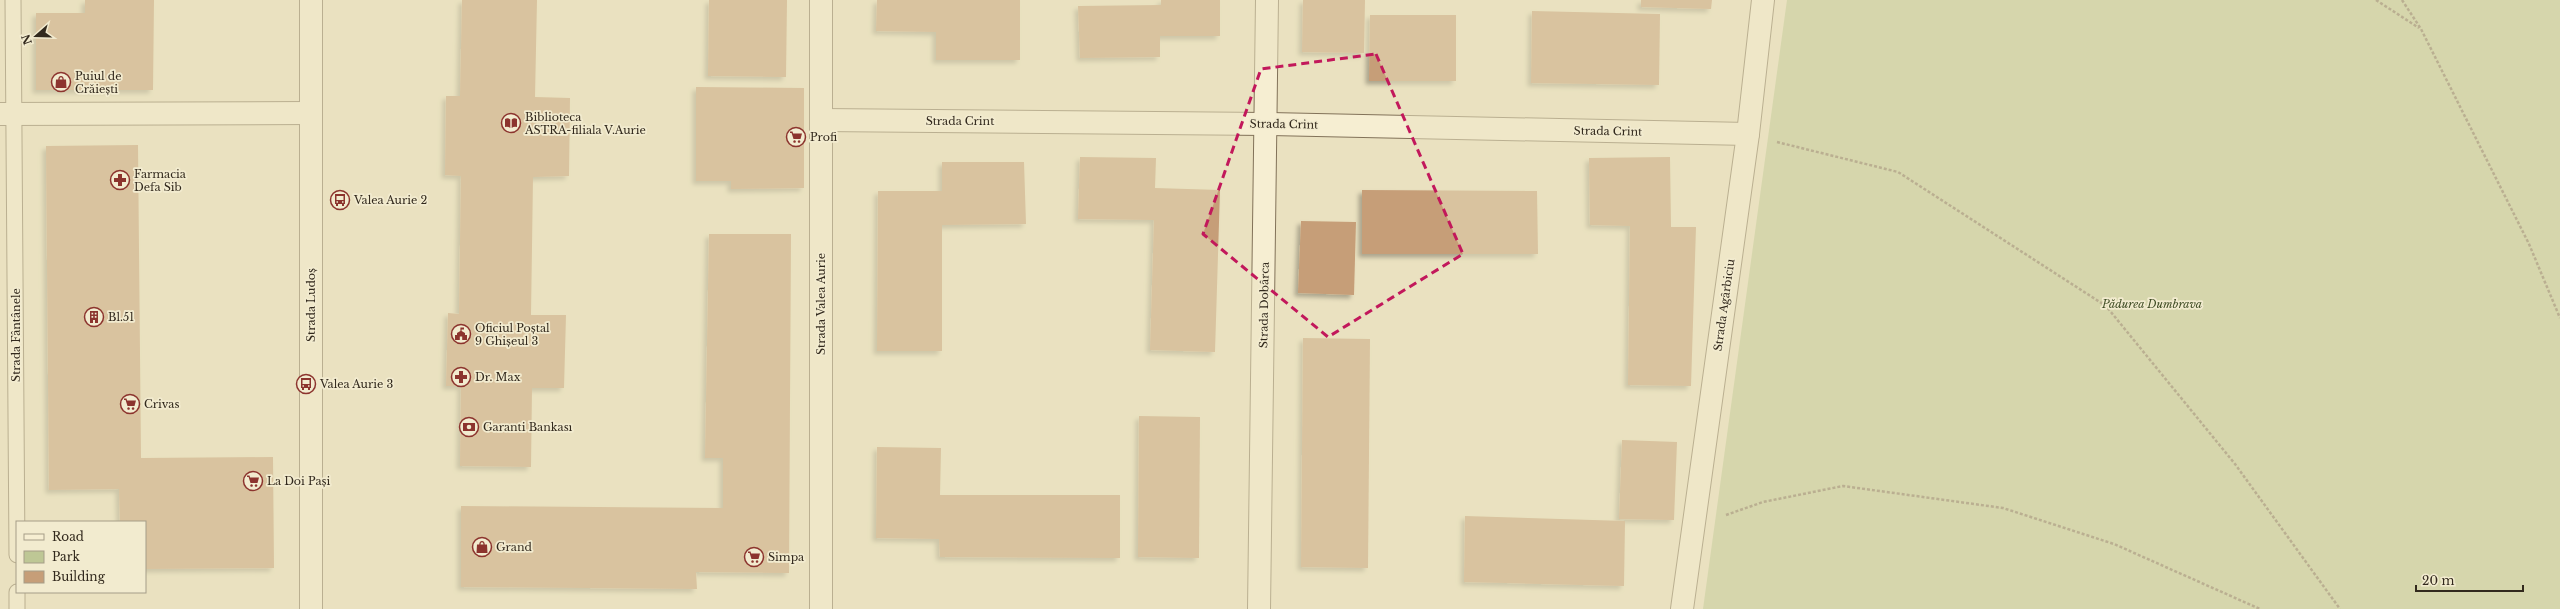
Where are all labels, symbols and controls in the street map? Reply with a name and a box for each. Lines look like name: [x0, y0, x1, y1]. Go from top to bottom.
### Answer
north arrow: [16, 16, 56, 56]
text: N: [18, 32, 35, 47]
place label: Puiul de Crăiești: [75, 69, 122, 96]
shop icon: Puiul de Crăiești: [50, 71, 72, 93]
place label: Biblioteca ASTRA-filiala V.Aurie: [524, 110, 646, 137]
library icon: Biblioteca ASTRA-filiala V.Aurie: [500, 112, 522, 134]
street label: Strada Crint: [926, 114, 995, 128]
street label: Strada Crint: [1250, 116, 1319, 132]
street label: Strada Crint: [1574, 123, 1643, 139]
supermarket icon: Profi: [785, 126, 807, 148]
place label: Profi: [810, 130, 837, 144]
place label: Farmacia Defa Sib: [134, 167, 187, 194]
pharmacy icon: Farmacia Defa Sib: [109, 169, 131, 191]
bus stop icon: Valea Aurie 2: [329, 189, 351, 211]
place label: Valea Aurie 2: [353, 193, 427, 207]
street label: Strada Valea Aurie: [814, 253, 828, 355]
street label: Strada Agârbiciu: [1711, 257, 1737, 352]
street label: Strada Dobârca: [1256, 261, 1272, 348]
street label: Strada Ludoș: [304, 268, 318, 342]
street label: Strada Fântânele: [9, 288, 23, 382]
park label: Pădurea Dumbrava: [2101, 297, 2202, 311]
building icon: Bl.51: [83, 306, 105, 328]
place label: Bl.51: [108, 310, 134, 324]
place label: Oficiul Poștal 9 Ghișeul 3: [475, 321, 550, 348]
public building icon: Oficiul Poștal 9 Ghișeul 3: [450, 323, 472, 345]
pharmacy icon: Dr. Max: [450, 366, 472, 388]
place label: Dr. Max: [475, 370, 521, 384]
bus stop icon: Valea Aurie 3: [295, 373, 317, 395]
place label: Valea Aurie 3: [319, 377, 393, 391]
supermarket icon: Crivas: [119, 393, 141, 415]
place label: Crivas: [144, 397, 179, 411]
bank icon: Garanti Bankası: [458, 416, 480, 438]
place label: Garanti Bankası: [483, 420, 573, 434]
supermarket icon: La Doi Pași: [242, 470, 264, 492]
place label: La Doi Pași: [267, 474, 330, 488]
legend: [16, 521, 146, 593]
text: Road: [52, 529, 84, 544]
shop icon: Grand: [471, 536, 493, 558]
place label: Grand: [496, 540, 532, 554]
supermarket icon: Simpa: [743, 546, 765, 568]
text: Park: [52, 549, 80, 564]
place label: Simpa: [768, 550, 805, 564]
scale bar: [2416, 567, 2523, 593]
text: Building: [52, 569, 106, 584]
text: 20 m: [2422, 573, 2454, 588]

